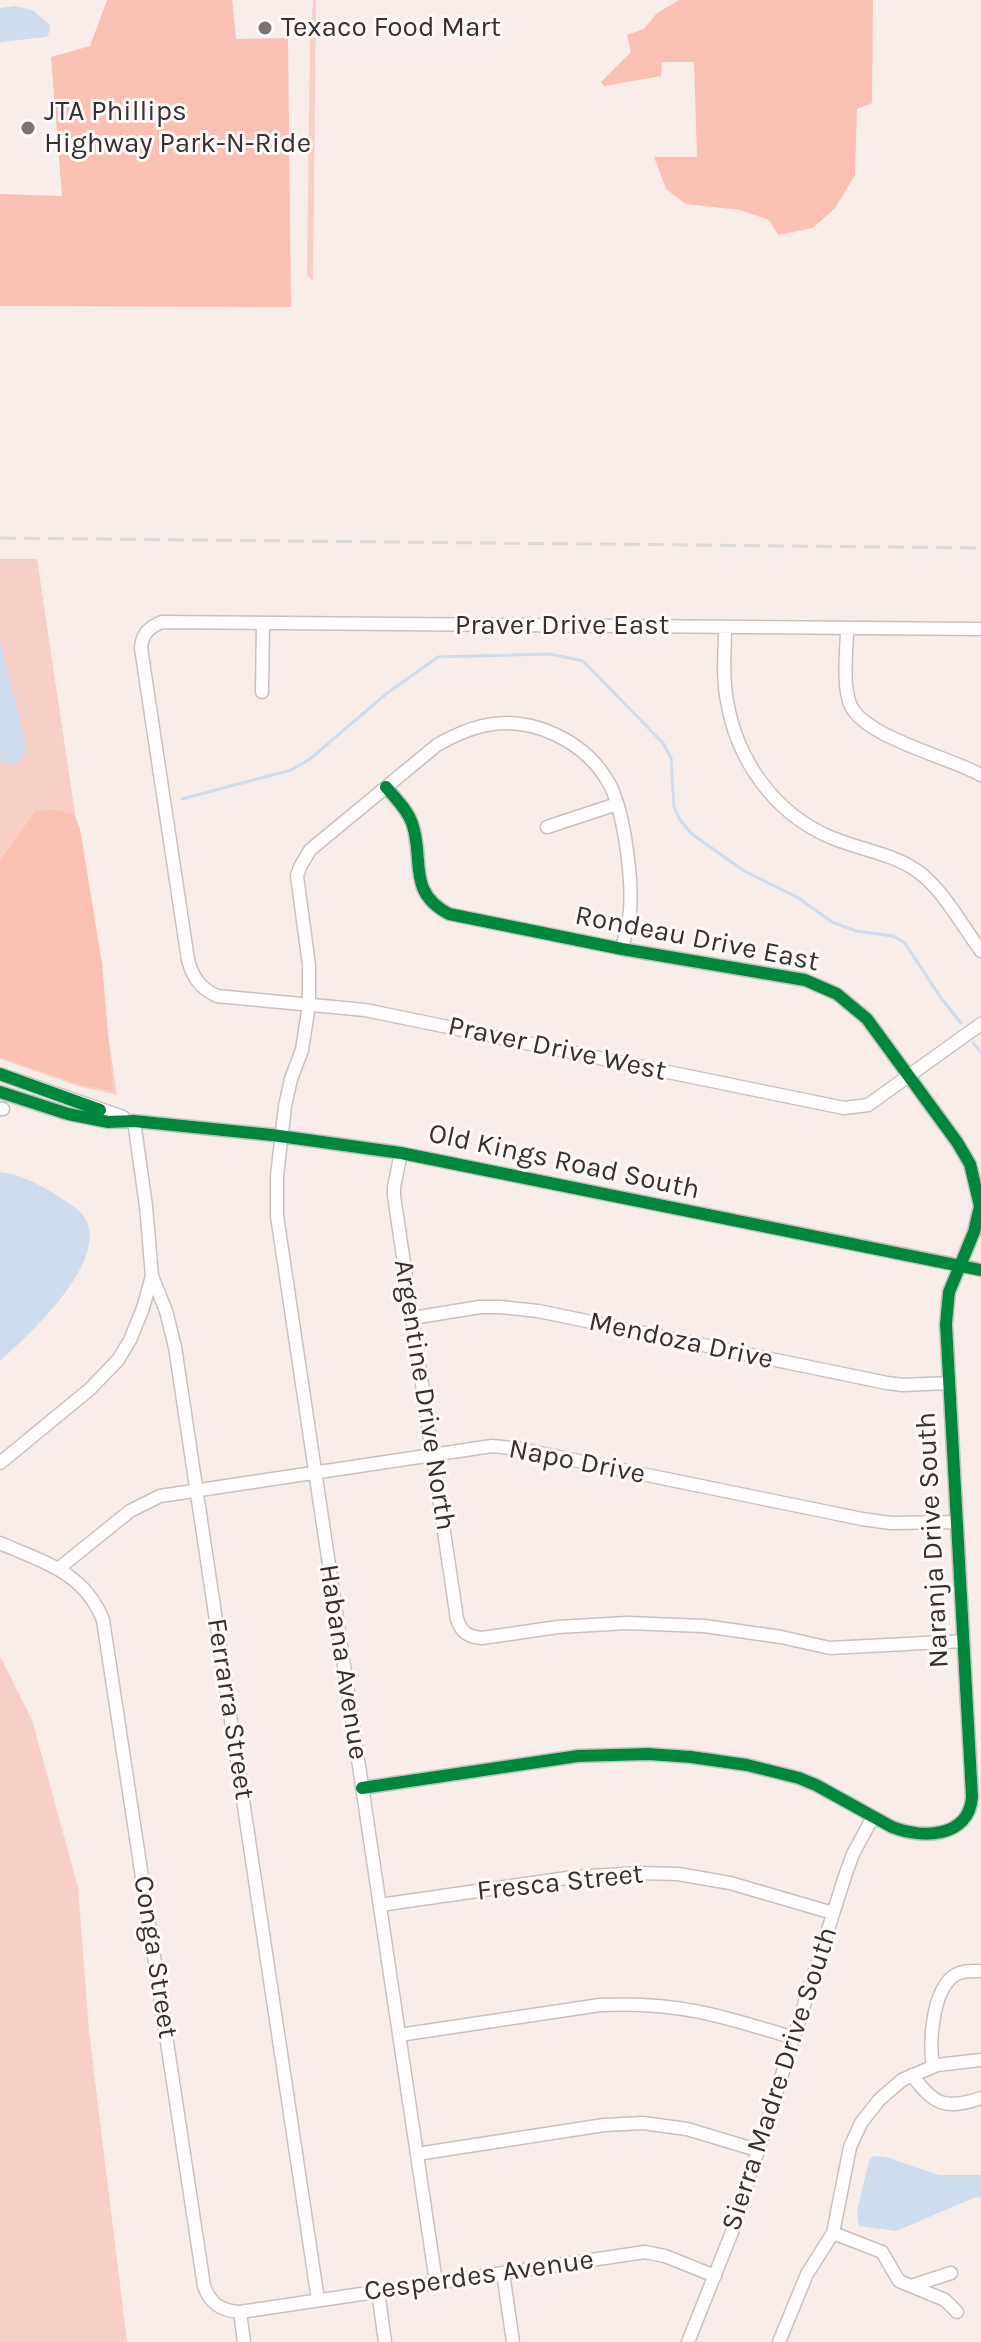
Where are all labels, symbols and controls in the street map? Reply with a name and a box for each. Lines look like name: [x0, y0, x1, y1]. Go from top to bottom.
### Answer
place label: Texaco Food Mart: [281, 11, 501, 45]
marker: Texaco Food Mart: [256, 19, 274, 37]
place label: JTA Phillips Highway Park-N-Ride: [44, 95, 311, 161]
marker: JTA Phillips Highway Park-N-Ride: [19, 119, 37, 137]
street label: Praver Drive East: [455, 609, 669, 643]
street label: Rondeau Drive East: [572, 899, 822, 979]
street label: Praver Drive West: [445, 1009, 669, 1089]
street label: Old Kings Road South: [425, 1117, 703, 1207]
street label: Argentine Drive North: [386, 1257, 462, 1533]
street label: Mendoza Drive: [586, 1305, 776, 1377]
street label: Naranja Drive South: [910, 1411, 956, 1669]
street label: Napo Drive: [506, 1432, 648, 1492]
street label: Habana Avenue: [311, 1562, 375, 1762]
street label: Ferrarra Street: [199, 1616, 261, 1802]
street label: Fresca Street: [475, 1858, 645, 1908]
street label: Conga Street: [126, 1873, 184, 2041]
street label: Sierra Madre Drive South: [715, 1923, 845, 2235]
street label: Cesperdes Avenue: [362, 2243, 596, 2309]

